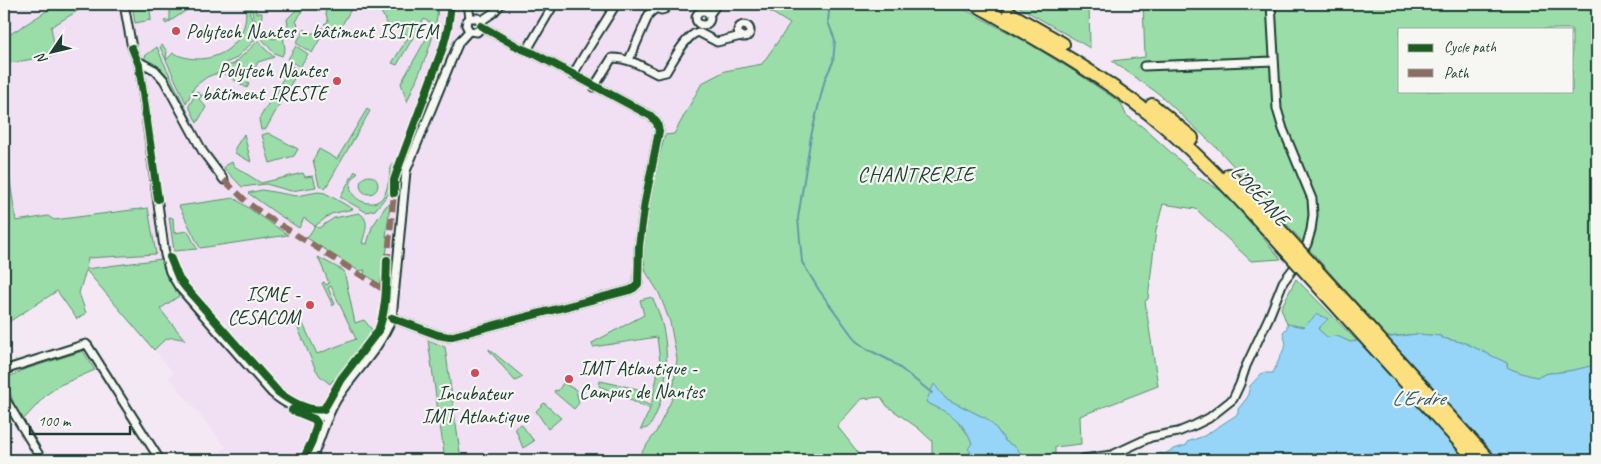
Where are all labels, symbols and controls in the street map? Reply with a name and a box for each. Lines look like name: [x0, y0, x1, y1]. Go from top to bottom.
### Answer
place label: Polytech Nantes - bâtiment ISITEM: [186, 19, 440, 44]
marker: Polytech Nantes - bâtiment ISITEM: [170, 25, 182, 37]
north arrow: [28, 28, 78, 78]
legend: [1398, 28, 1574, 92]
text: Cycle path: [1444, 38, 1496, 57]
text: N: [31, 49, 51, 68]
place label: Polytech Nantes - bâtiment IRESTE: [191, 58, 330, 106]
text: Path: [1444, 64, 1470, 83]
marker: Polytech Nantes - bâtiment IRESTE: [331, 75, 343, 87]
street label: L’OCÉANE: [1225, 160, 1296, 233]
district label: CHANTRERIE: [857, 161, 976, 187]
place label: ISME - CESACOM: [228, 282, 302, 330]
marker: ISME - CESACOM: [304, 299, 316, 311]
place label: IMT Atlantique - Campus de Nantes: [579, 356, 706, 404]
marker: Incubateur IMT Atlantique: [469, 367, 481, 379]
marker: IMT Atlantique - Campus de Nantes: [563, 373, 575, 385]
place label: Incubateur IMT Atlantique: [422, 381, 530, 429]
water label: L'Erdre: [1392, 385, 1448, 411]
scale bar: [30, 404, 130, 436]
text: 100 m: [38, 412, 72, 431]

